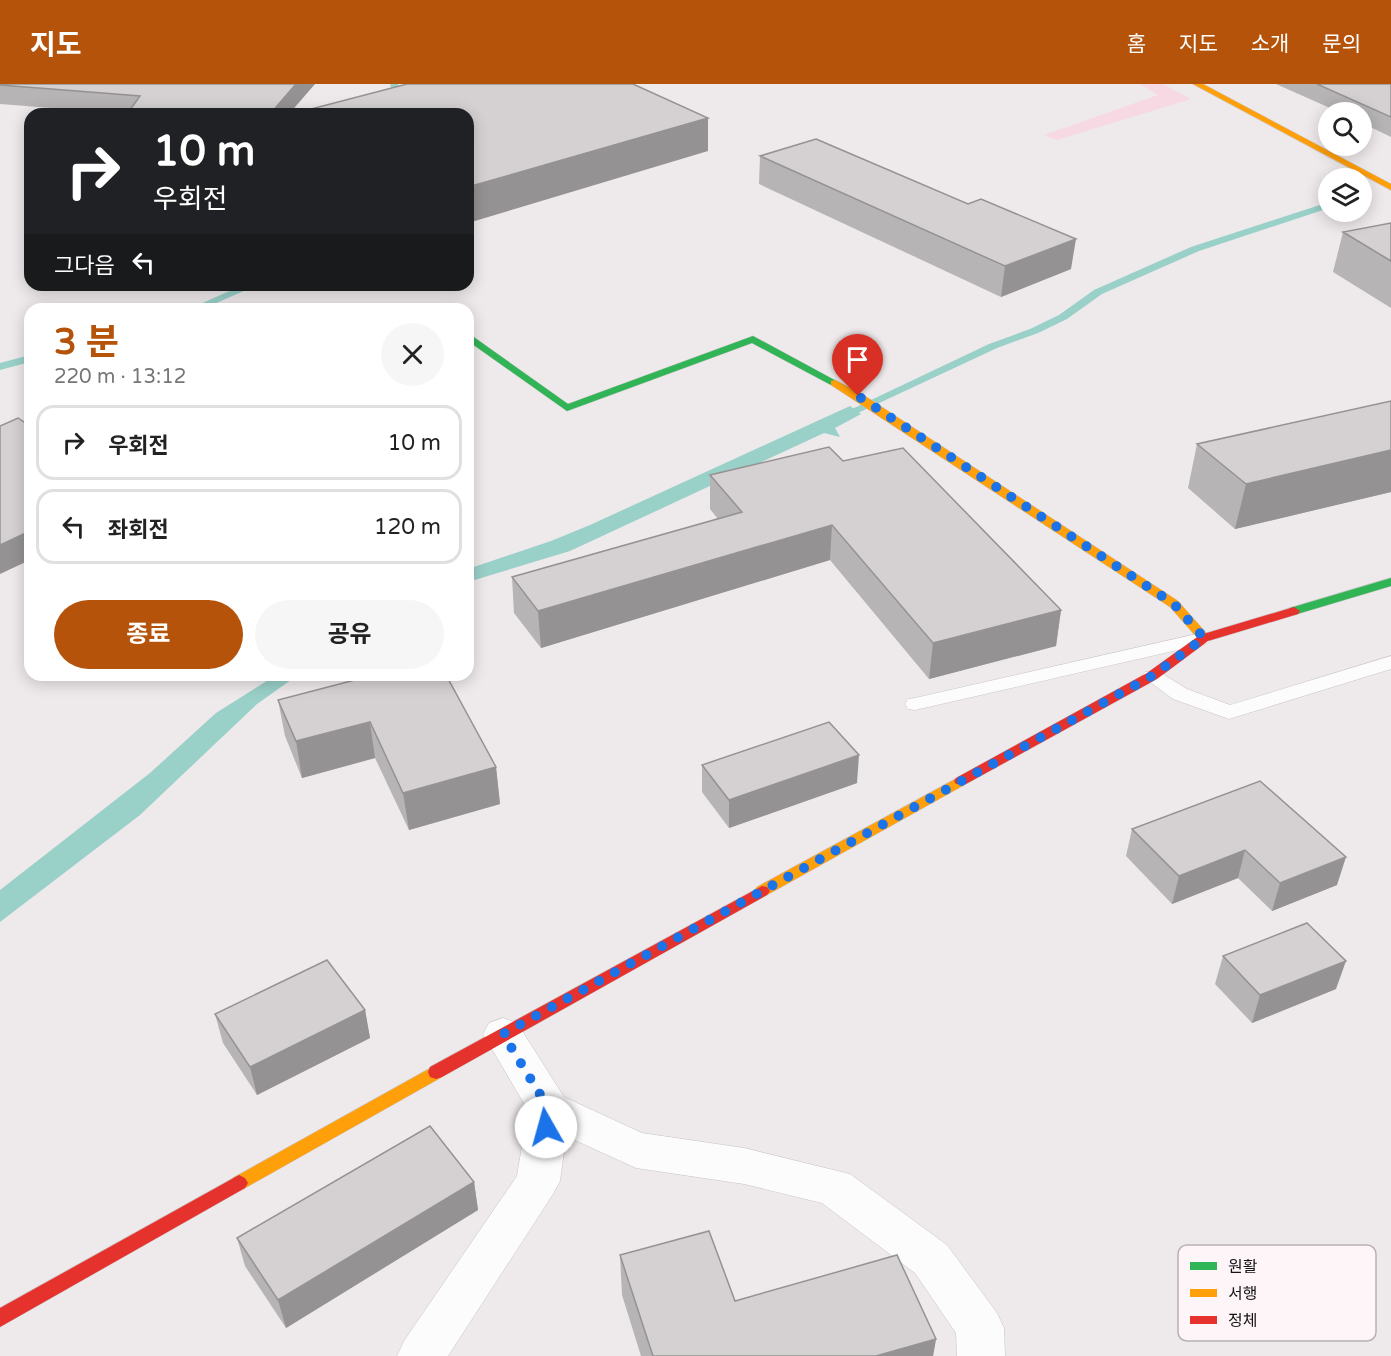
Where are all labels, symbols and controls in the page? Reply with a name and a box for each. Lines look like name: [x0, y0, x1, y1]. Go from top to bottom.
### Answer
text: 지도: [30, 28, 82, 62]
text: 홈: [1127, 32, 1146, 57]
text: 지도: [1179, 32, 1218, 57]
text: 소개: [1251, 32, 1289, 57]
text: 문의: [1322, 32, 1361, 57]
map controls: [1318, 102, 1372, 222]
button: search: [1318, 102, 1372, 156]
text: 10 m: [153, 126, 255, 177]
icon: right: [54, 132, 132, 210]
button: layers: [1318, 168, 1372, 222]
text: 우회전: [153, 183, 228, 216]
icon: left: [127, 246, 160, 279]
text: 그다음: [54, 253, 115, 279]
text: 3 분: [54, 321, 119, 364]
button: close: [381, 323, 444, 386]
pin: [832, 334, 883, 396]
icon: arrive: [841, 343, 874, 376]
text: 220 m · 13:12: [54, 365, 186, 389]
icon: right: [57, 426, 90, 459]
text: 10 m: [387, 430, 441, 456]
text: 우회전: [108, 433, 169, 459]
icon: left: [57, 510, 90, 543]
text: 120 m: [374, 514, 441, 540]
text: 좌회전: [108, 517, 169, 543]
button: 종료: [54, 600, 243, 669]
button: 공유: [255, 600, 444, 669]
position arrow: [514, 1095, 578, 1159]
legend: [1178, 1245, 1376, 1341]
text: 원활: [1228, 1257, 1258, 1277]
text: 서행: [1228, 1284, 1257, 1304]
text: 정체: [1228, 1311, 1257, 1331]

